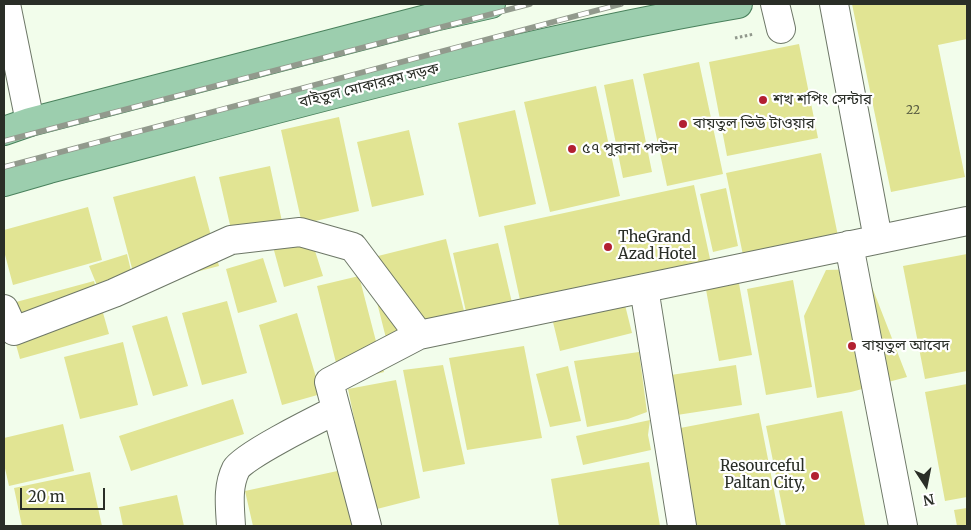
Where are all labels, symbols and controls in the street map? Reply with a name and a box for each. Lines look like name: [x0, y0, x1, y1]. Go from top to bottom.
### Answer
street label: বাইতুল মোকাররম সড়ক: [297, 60, 441, 112]
place label: শখ শপিং সেন্টার: [773, 91, 872, 109]
marker: শখ শপিং সেন্টার: [757, 94, 769, 106]
house number: 22: [906, 104, 920, 118]
place label: বায়তুল ভিউ টাওয়ার: [693, 115, 815, 133]
marker: বায়তুল ভিউ টাওয়ার: [677, 118, 689, 130]
place label: ৫৭ পুরানা পল্টন: [582, 140, 678, 158]
marker: ৫৭ পুরানা পল্টন: [566, 143, 578, 155]
place label: TheGrand Azad Hotel: [618, 229, 697, 264]
marker: TheGrand Azad Hotel: [602, 241, 614, 253]
place label: বায়তুল আবেদ: [862, 337, 949, 355]
marker: বায়তুল আবেদ: [846, 340, 858, 352]
place label: Resourceful Paltan City,: [720, 458, 805, 493]
north arrow: [901, 460, 951, 510]
marker: Resourceful Paltan City,: [809, 470, 821, 482]
scale bar: [22, 478, 108, 510]
text: 20 m: [28, 487, 65, 506]
text: N: [922, 490, 936, 510]

